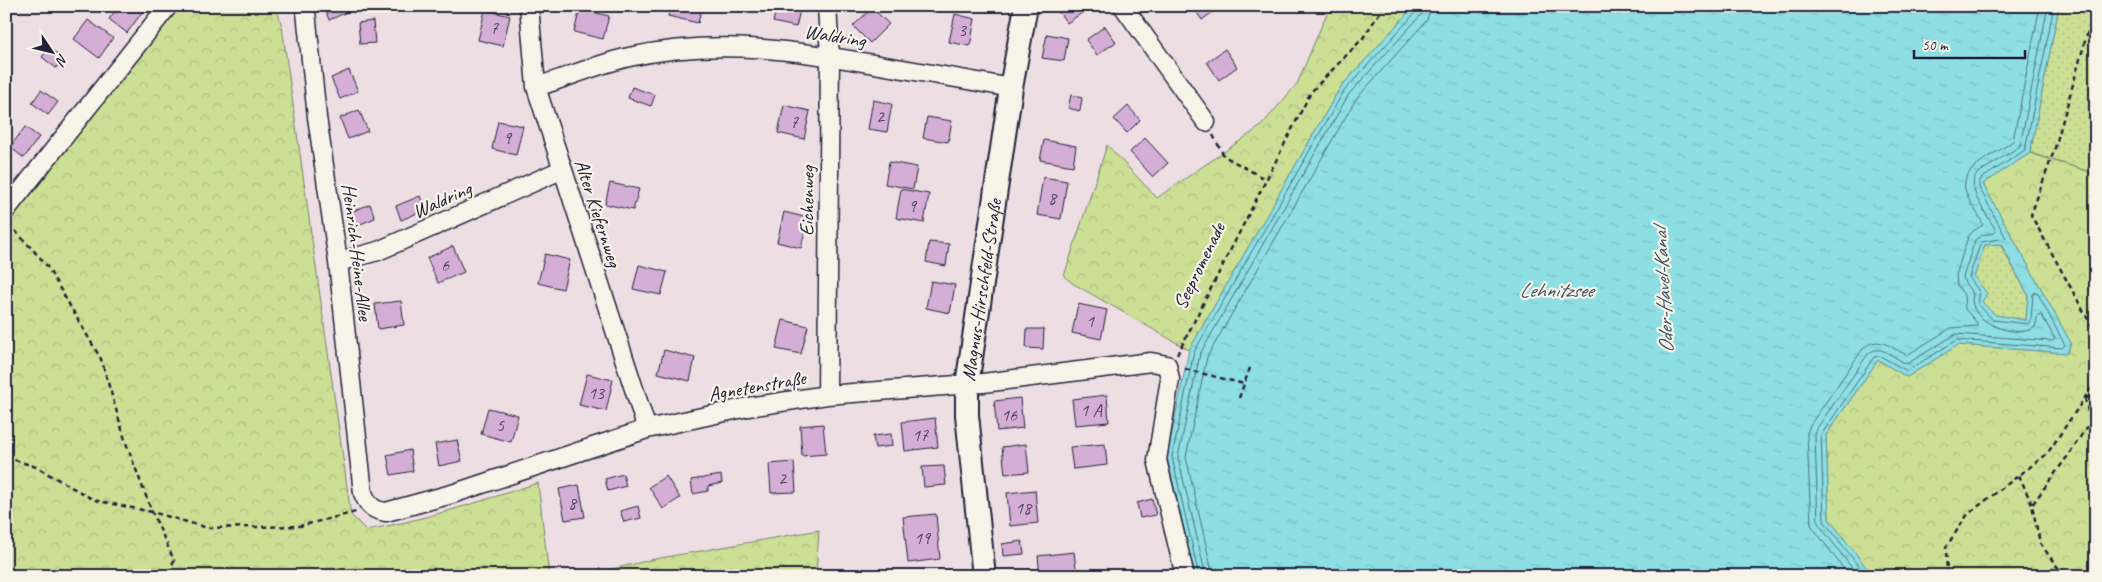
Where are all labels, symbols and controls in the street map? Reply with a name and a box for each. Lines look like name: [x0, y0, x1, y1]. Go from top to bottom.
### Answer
house number: 7: [490, 17, 499, 39]
street label: Waldring: [803, 19, 869, 53]
house number: 3: [958, 19, 968, 41]
north arrow: [28, 28, 78, 78]
scale bar: [1914, 28, 2026, 60]
text: 50 m: [1922, 36, 1949, 55]
text: N: [51, 51, 72, 70]
house number: 2: [876, 105, 886, 127]
house number: 7: [790, 111, 799, 133]
house number: 9: [503, 127, 513, 149]
street label: Alter Kiefernweg: [569, 156, 628, 272]
street label: Eichenweg: [794, 164, 820, 236]
street label: Waldring: [409, 175, 477, 224]
street label: Heinrich-Heine-Allee: [336, 182, 378, 324]
house number: 8: [1048, 187, 1058, 209]
house number: 9: [908, 195, 918, 217]
street label: Magnus-Hirschfeld-Straße: [955, 196, 1007, 382]
street label: Seepromenade: [1167, 217, 1231, 313]
water label: Oder-Havel-Kanal: [1646, 222, 1679, 354]
house number: 6: [441, 254, 450, 276]
water label: Lehnitzsee: [1519, 277, 1596, 303]
house number: 1: [1086, 310, 1095, 332]
street label: Agnetenstraße: [707, 365, 809, 407]
house number: 13: [588, 382, 606, 404]
house number: 1 A: [1080, 399, 1103, 421]
house number: 16: [1001, 404, 1018, 426]
house number: 5: [496, 414, 505, 436]
house number: 17: [912, 424, 929, 446]
house number: 2: [778, 467, 788, 489]
house number: 8: [568, 492, 578, 514]
house number: 18: [1015, 497, 1033, 519]
house number: 19: [914, 527, 932, 549]

